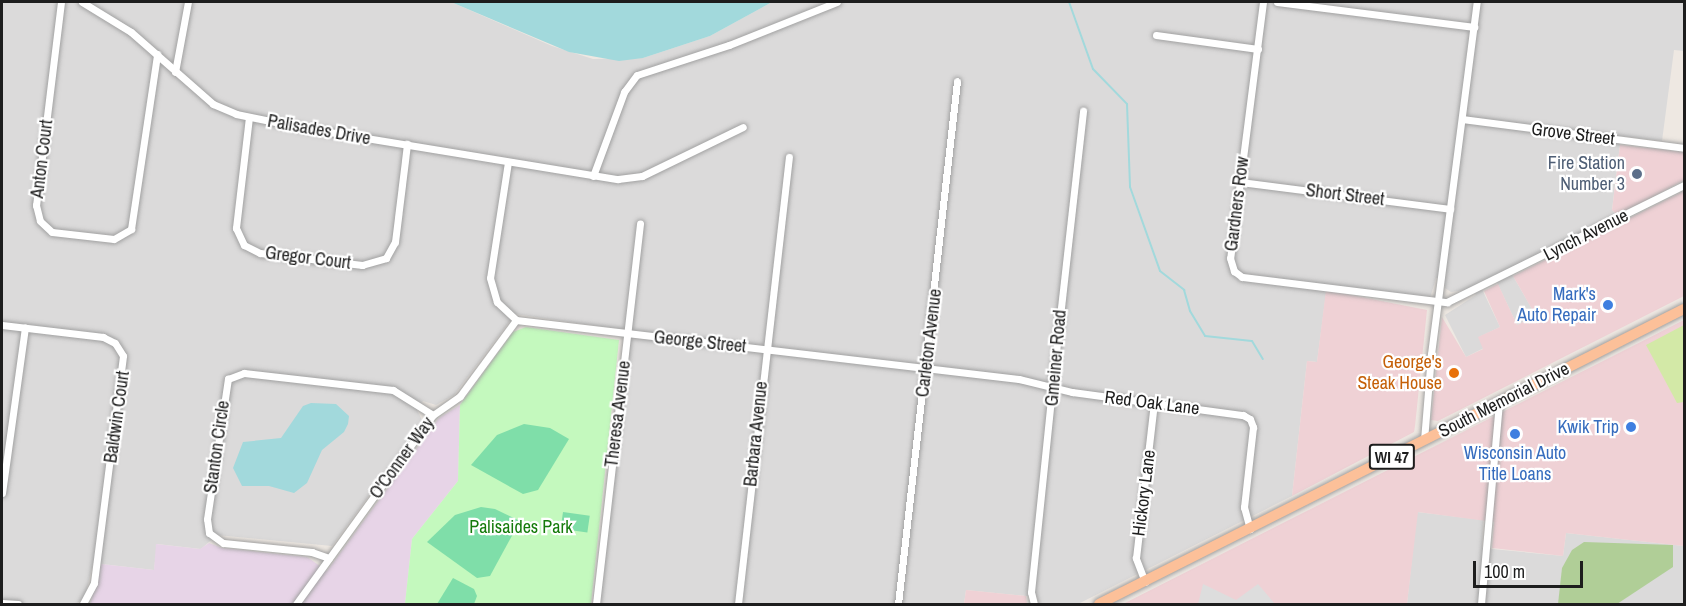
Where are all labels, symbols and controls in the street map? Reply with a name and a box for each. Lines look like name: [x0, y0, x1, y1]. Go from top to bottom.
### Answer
street label: Palisades Drive: [266, 110, 372, 150]
street label: Grove Street: [1530, 118, 1616, 150]
street label: Anton Court: [26, 119, 58, 199]
place label: Fire Station Number 3: [1548, 153, 1625, 195]
street label: Gardners Row: [1220, 155, 1254, 253]
marker: Fire Station Number 3: [1630, 167, 1644, 181]
street label: Short Street: [1305, 179, 1385, 211]
street label: Lynch Avenue: [1540, 204, 1632, 266]
street label: Gregor Court: [264, 242, 352, 274]
place label: Mark's Auto Repair: [1517, 284, 1596, 326]
street label: Carleton Avenue: [912, 287, 946, 399]
marker: Mark's Auto Repair: [1601, 298, 1615, 312]
street label: Gmeiner Road: [1041, 309, 1071, 407]
street label: George Street: [653, 326, 747, 358]
place label: George's Steak House: [1357, 352, 1442, 394]
street label: South Memorial Drive: [1435, 358, 1573, 442]
street label: Theresa Avenue: [601, 359, 635, 469]
marker: George's Steak House: [1447, 366, 1461, 380]
street label: Baldwin Court: [100, 370, 134, 464]
street label: Barbara Avenue: [740, 380, 772, 488]
street label: Red Oak Lane: [1103, 386, 1201, 420]
street label: Stanton Circle: [200, 399, 234, 495]
street label: O'Conner Way: [365, 413, 439, 503]
place label: Kwik Trip: [1557, 416, 1619, 438]
marker: Kwik Trip: [1624, 420, 1638, 434]
marker: Wisconsin Auto Title Loans: [1508, 427, 1522, 441]
place label: Wisconsin Auto Title Loans: [1463, 443, 1567, 486]
road number: WI 47: [1368, 444, 1416, 470]
street label: Hickory Lane: [1128, 449, 1160, 537]
park label: Palisaides Park: [469, 516, 573, 538]
scale bar: [1476, 549, 1586, 587]
text: 100 m: [1484, 559, 1525, 584]

